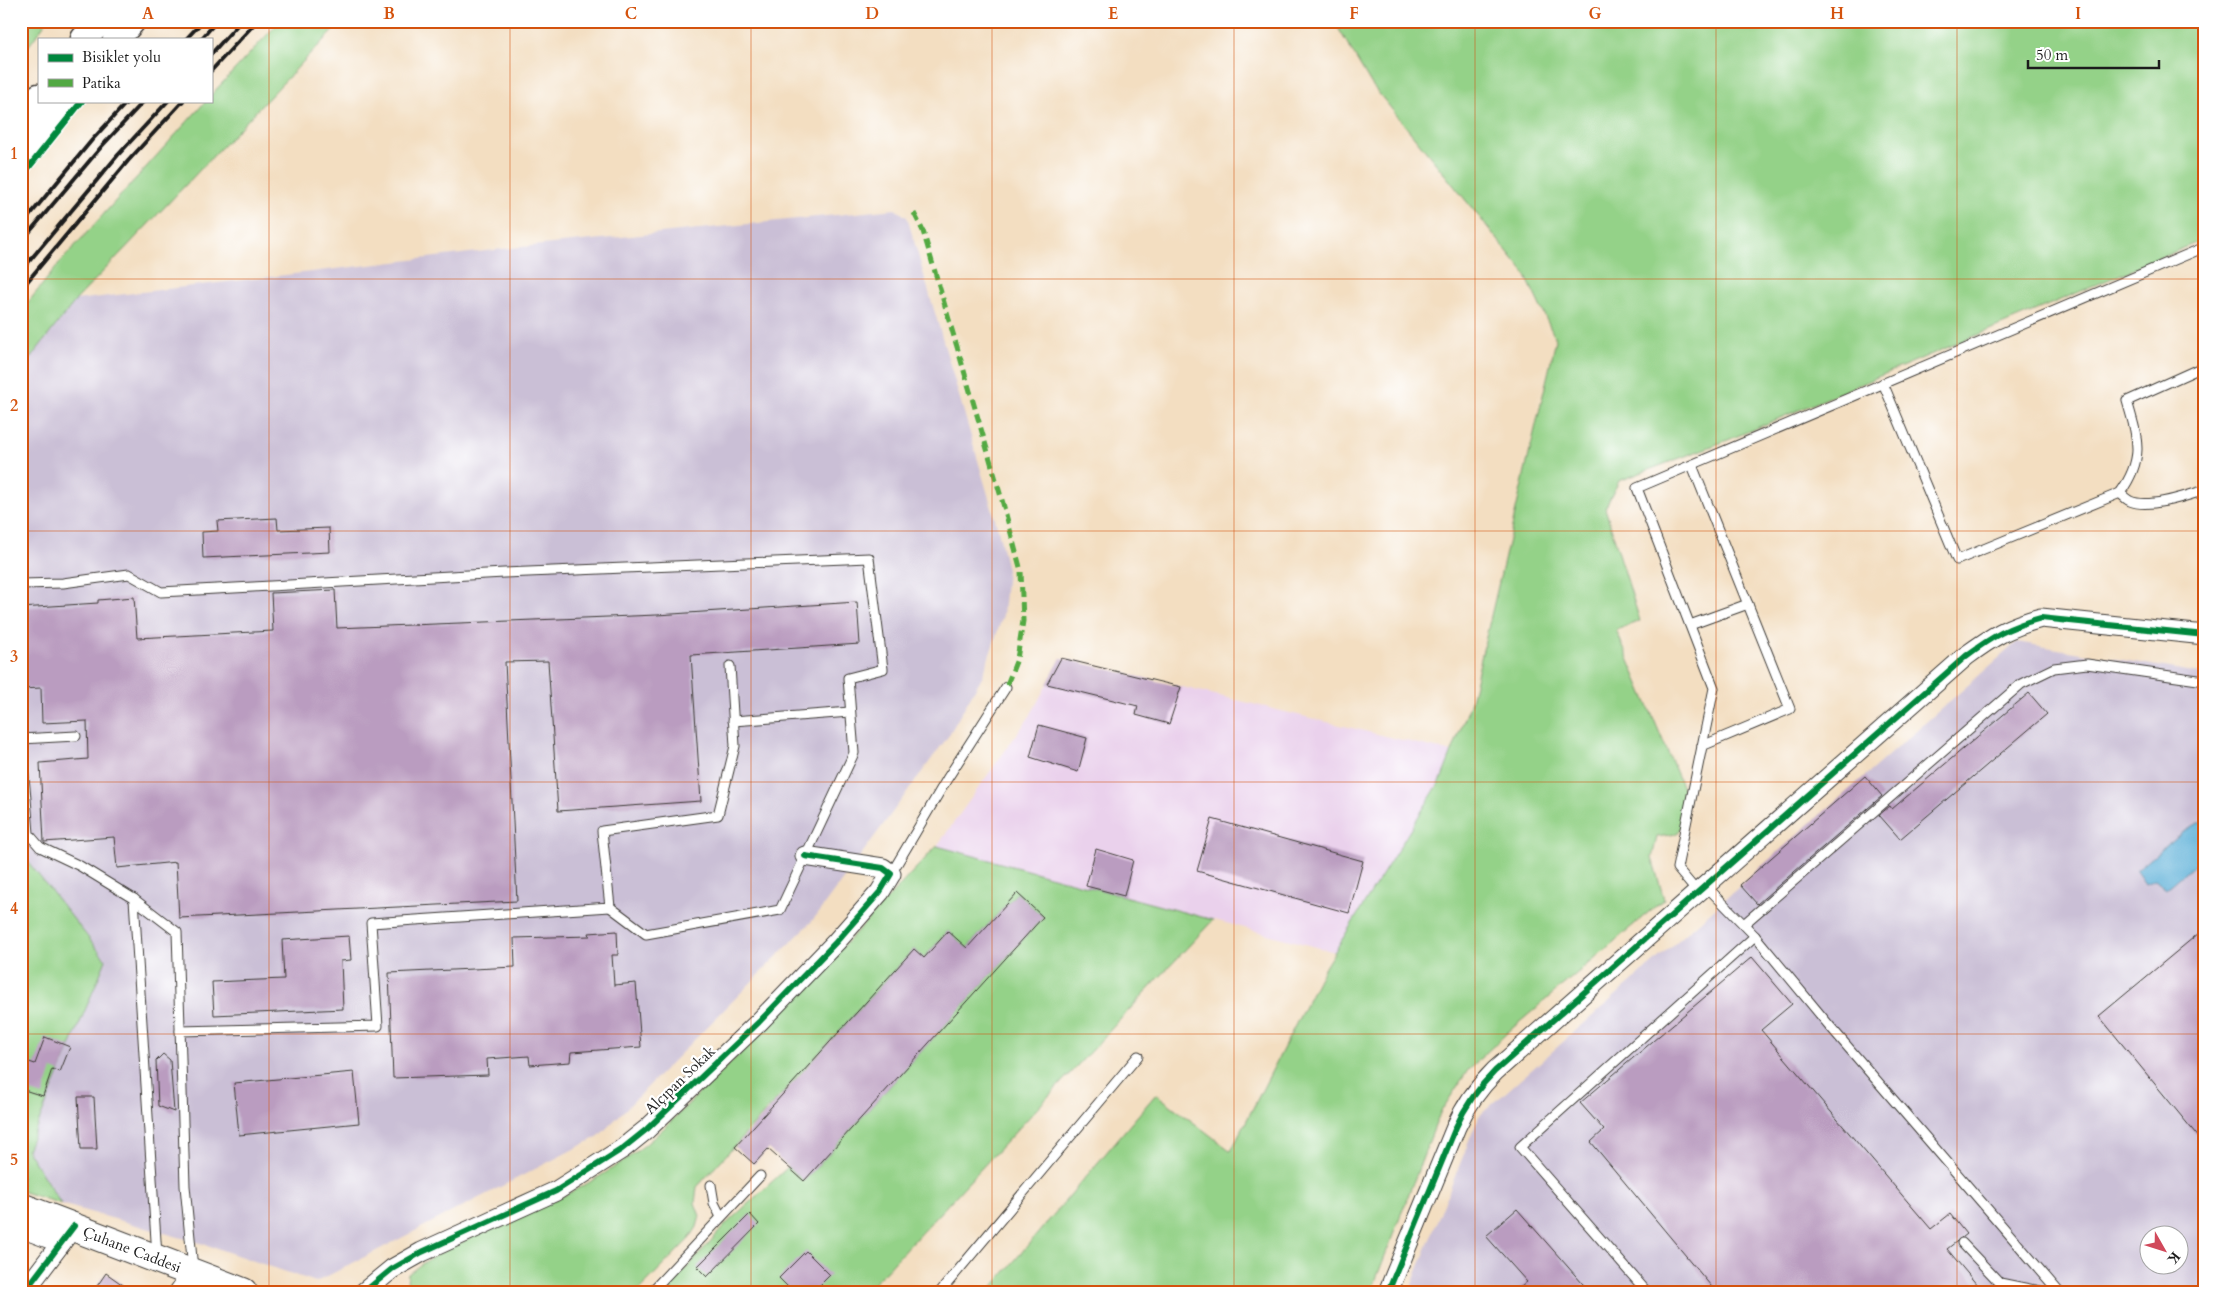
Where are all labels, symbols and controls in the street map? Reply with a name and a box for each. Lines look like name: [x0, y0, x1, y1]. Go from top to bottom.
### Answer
text: A: [142, 3, 154, 25]
text: B: [383, 3, 395, 25]
text: C: [625, 3, 637, 25]
text: D: [865, 3, 879, 25]
text: E: [1108, 3, 1118, 25]
text: F: [1349, 3, 1359, 25]
text: G: [1588, 3, 1602, 25]
text: H: [1830, 3, 1844, 25]
text: I: [2075, 3, 2081, 25]
legend: [38, 38, 212, 102]
scale bar: [2028, 38, 2160, 70]
text: 50 m: [2036, 45, 2068, 65]
text: Bisiklet yolu: [82, 47, 161, 67]
text: Patika: [82, 73, 121, 93]
text: 1: [10, 143, 18, 165]
text: 2: [10, 395, 18, 417]
text: 3: [10, 646, 18, 668]
text: 4: [10, 898, 18, 920]
street label: Alçıpan Sokak: [640, 1041, 720, 1119]
text: 5: [10, 1149, 18, 1171]
street label: Çuhane Caddesi: [80, 1222, 184, 1277]
north arrow: [2138, 1226, 2188, 1276]
text: K: [2162, 1247, 2185, 1269]

